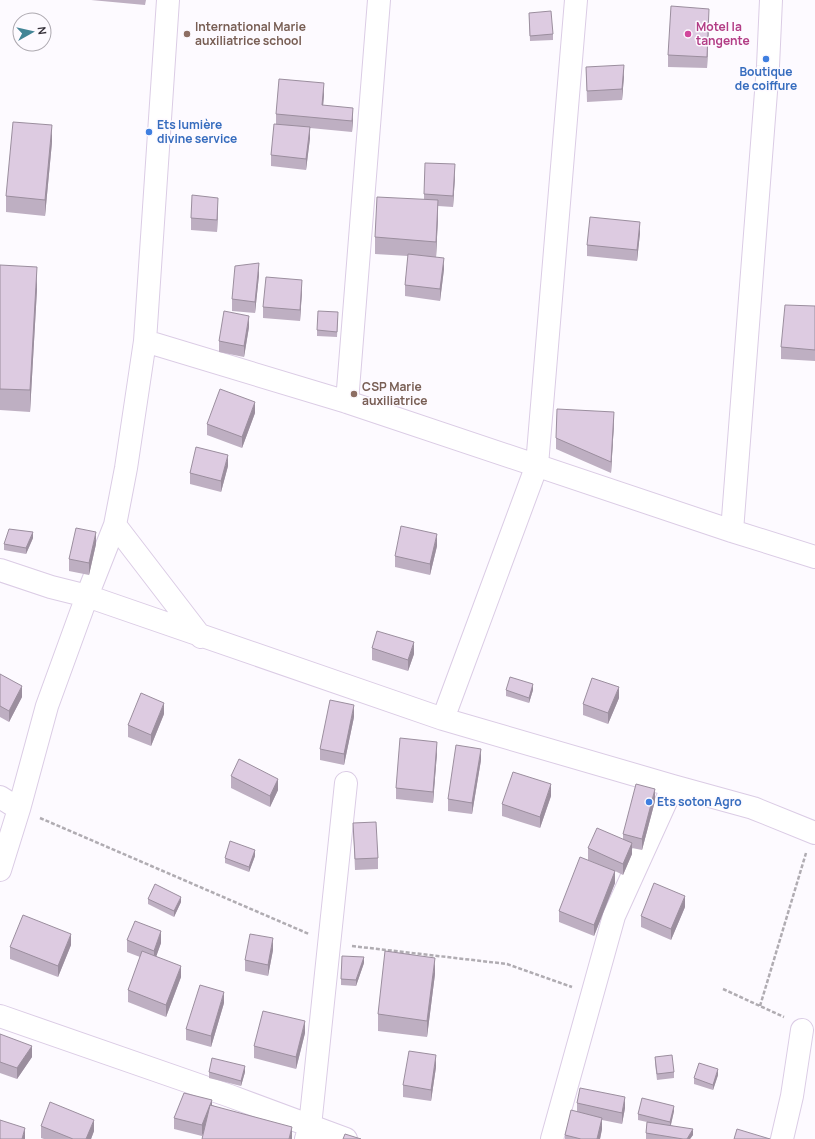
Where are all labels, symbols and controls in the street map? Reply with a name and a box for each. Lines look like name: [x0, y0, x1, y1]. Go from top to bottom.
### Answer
north arrow: [12, 12, 52, 52]
place label: International Marie auxiliatrice school: [195, 18, 306, 49]
place label: Motel la tangente: [696, 18, 750, 49]
text: N: [34, 26, 50, 36]
marker: International Marie auxiliatrice school: [182, 29, 192, 39]
marker: Motel la tangente: [683, 29, 693, 39]
marker: Boutique de coiffure: [761, 54, 771, 64]
place label: Boutique de coiffure: [735, 63, 797, 94]
place label: Ets lumière divine service: [157, 116, 237, 147]
marker: Ets lumière divine service: [144, 127, 154, 137]
place label: CSP Marie auxiliatrice: [362, 378, 427, 409]
marker: CSP Marie auxiliatrice: [349, 389, 359, 399]
place label: Ets soton Agro: [657, 793, 742, 810]
marker: Ets soton Agro: [644, 797, 654, 807]

